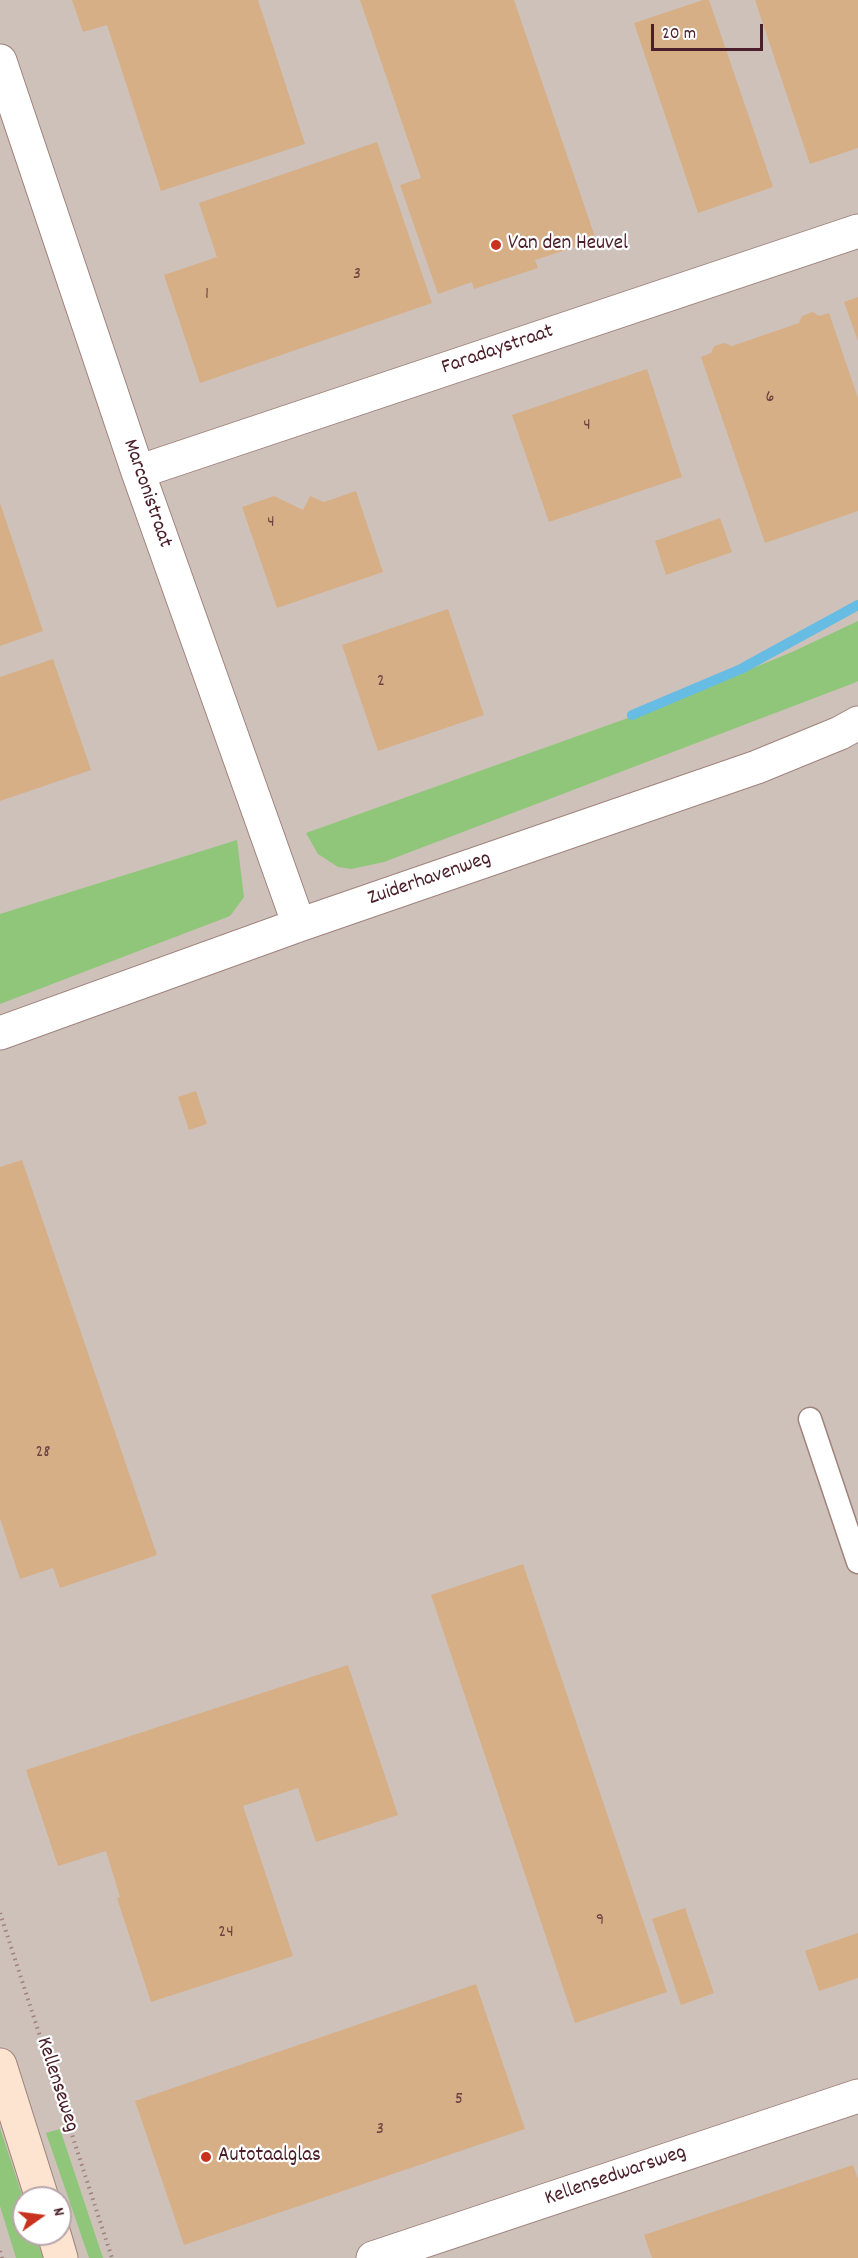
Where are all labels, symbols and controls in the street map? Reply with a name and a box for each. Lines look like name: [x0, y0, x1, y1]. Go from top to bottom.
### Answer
scale bar: [654, 12, 766, 50]
text: 20 m: [662, 22, 696, 47]
place label: Van den Heuvel: [508, 232, 628, 258]
marker: Van den Heuvel: [489, 238, 503, 252]
house number: 3: [353, 265, 361, 287]
house number: 1: [205, 285, 209, 307]
street label: Faradaystraat: [439, 320, 557, 382]
house number: 6: [766, 388, 774, 410]
house number: 4: [583, 416, 591, 438]
street label: Marconistraat: [116, 436, 176, 552]
house number: 4: [267, 513, 275, 535]
house number: 2: [377, 672, 385, 694]
street label: Zuiderhavenweg: [365, 847, 495, 913]
house number: 28: [35, 1443, 51, 1465]
house number: 9: [596, 1911, 604, 1933]
house number: 24: [218, 1923, 234, 1945]
street label: Kellenseweg: [29, 2035, 83, 2135]
house number: 5: [455, 2090, 463, 2112]
house number: 3: [376, 2120, 384, 2142]
street label: Kellensedwarsweg: [542, 2141, 690, 2213]
place label: Autotaalglas: [218, 2144, 321, 2170]
marker: Autotaalglas: [199, 2150, 213, 2164]
north arrow: [12, 2186, 72, 2246]
text: N: [46, 2205, 70, 2219]

